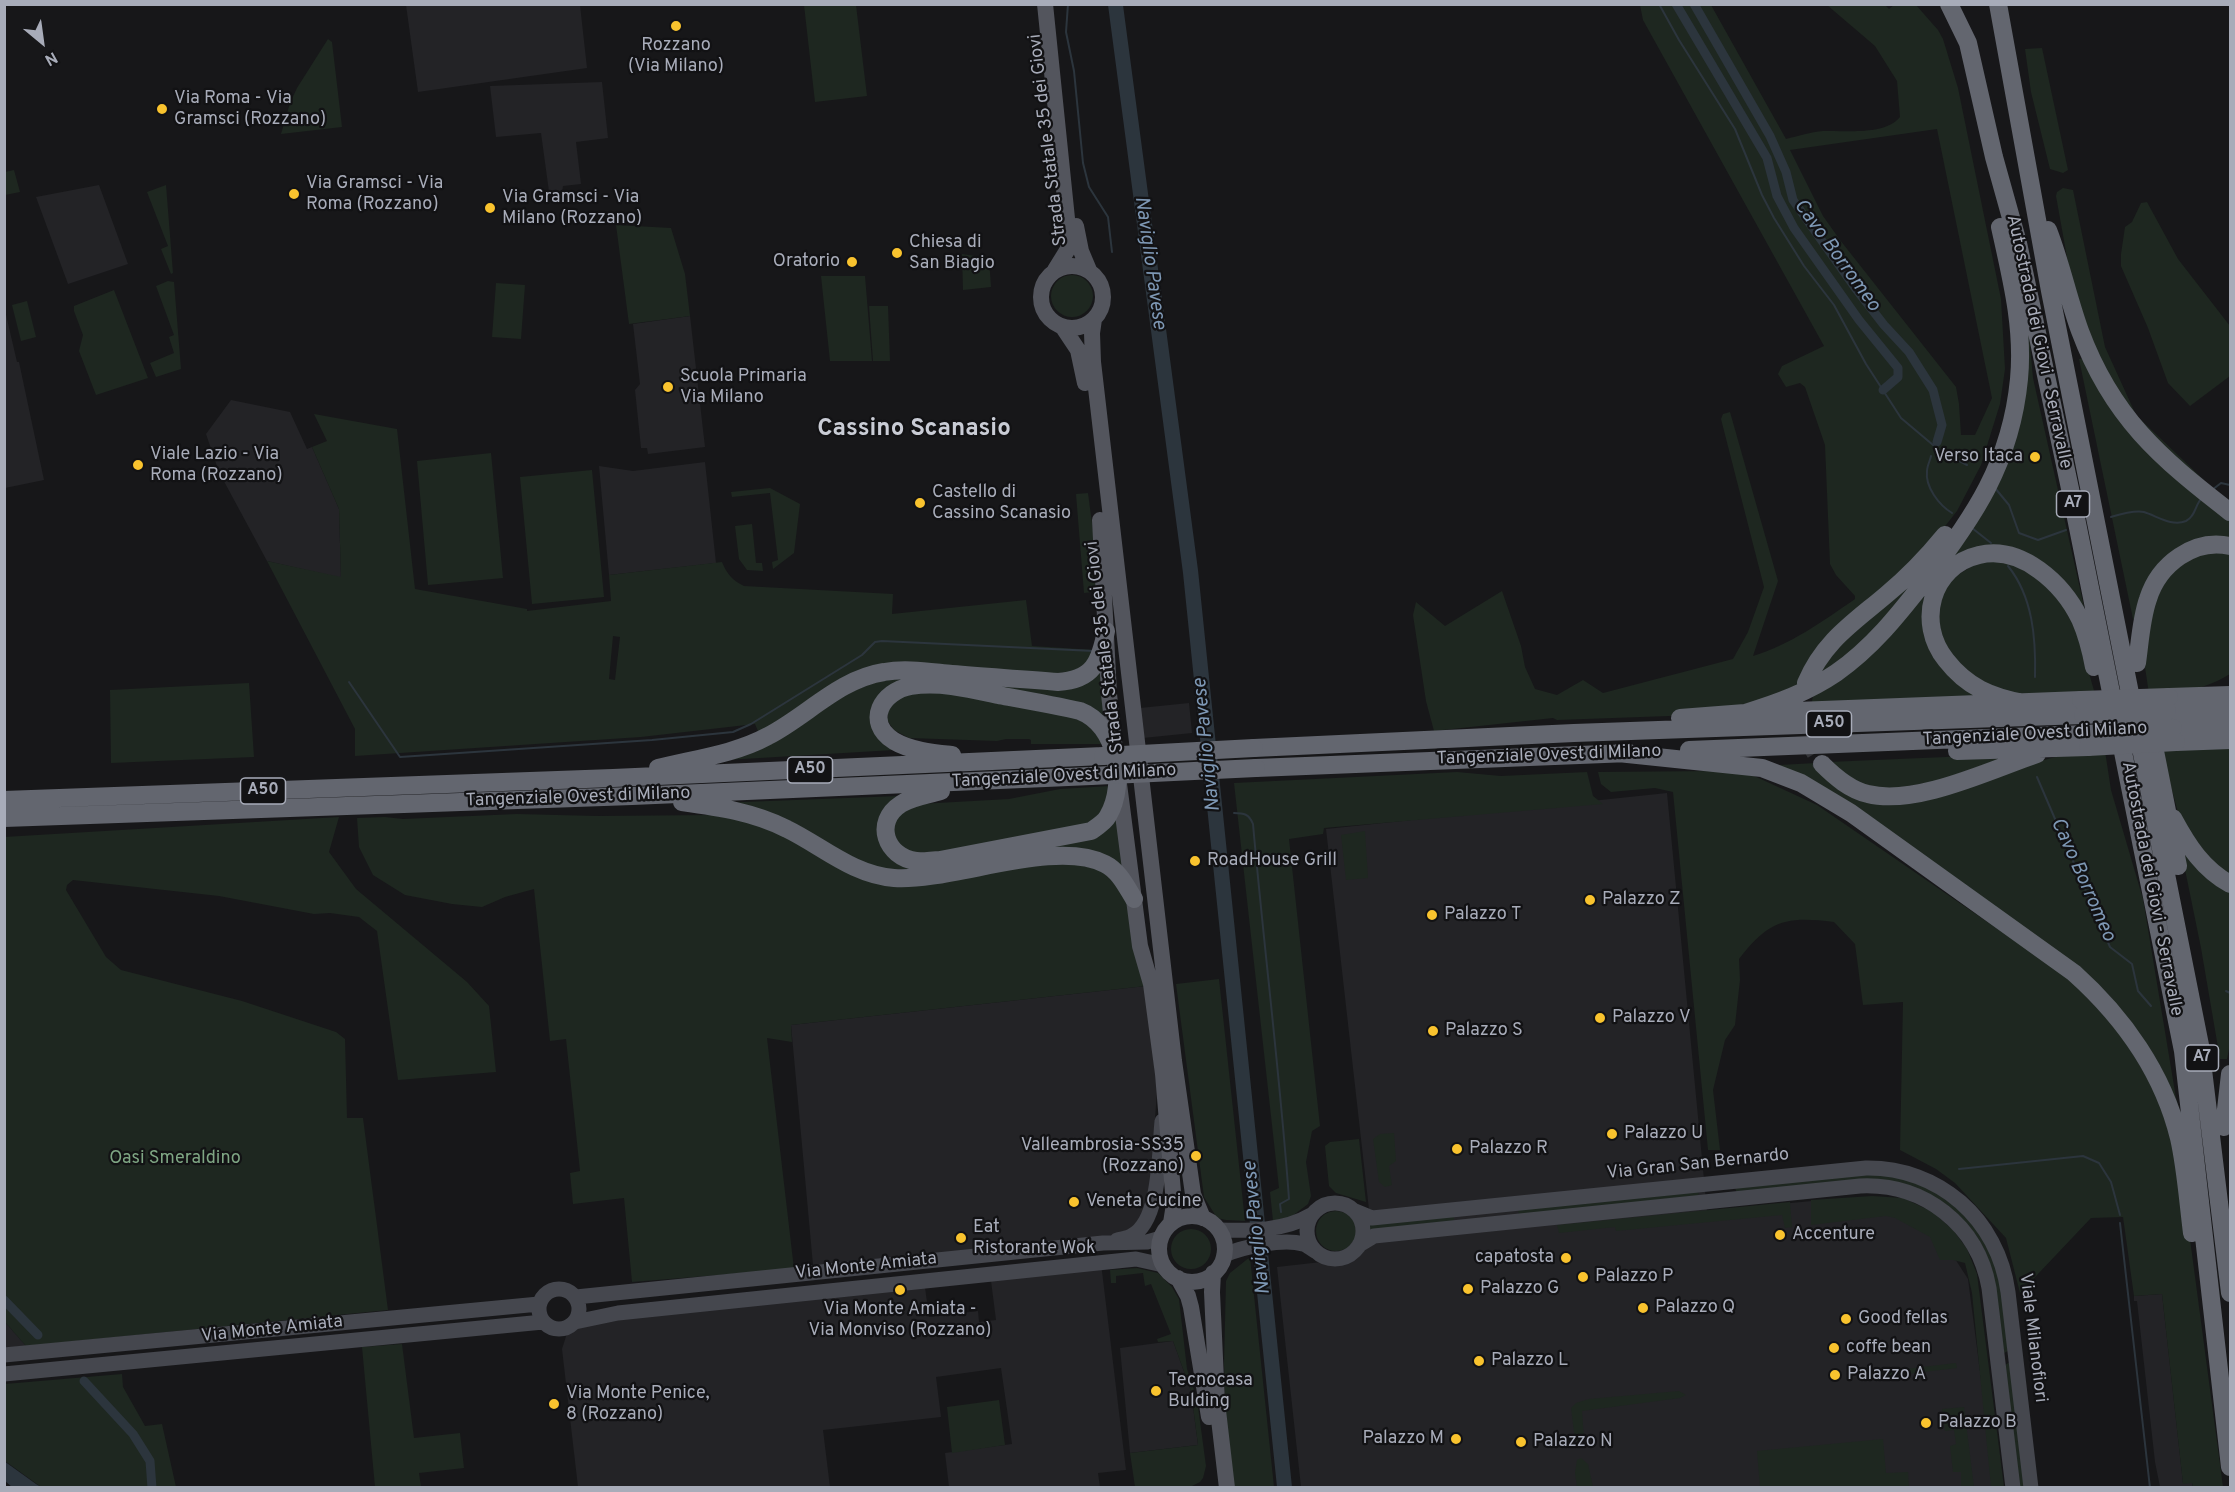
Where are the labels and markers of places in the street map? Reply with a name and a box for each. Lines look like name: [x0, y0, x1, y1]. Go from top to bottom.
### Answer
marker: Rozzano (Via Milano): [669, 19, 683, 33]
place label: Rozzano (Via Milano): [628, 35, 724, 78]
place label: Via Roma - Via Gramsci (Rozzano): [174, 88, 326, 130]
marker: Via Roma - Via Gramsci (Rozzano): [155, 102, 169, 116]
place label: Via Gramsci - Via Roma (Rozzano): [306, 173, 443, 216]
marker: Via Gramsci - Via Roma (Rozzano): [287, 187, 301, 201]
place label: Via Gramsci - Via Milano (Rozzano): [502, 187, 642, 230]
marker: Via Gramsci - Via Milano (Rozzano): [483, 201, 497, 215]
place label: Chiesa di San Biagio: [909, 232, 995, 274]
marker: Chiesa di San Biagio: [890, 246, 904, 260]
place label: Oratorio: [773, 251, 840, 273]
marker: Oratorio: [845, 255, 859, 269]
place label: Scuola Primaria Via Milano: [680, 366, 807, 409]
marker: Scuola Primaria Via Milano: [661, 380, 675, 394]
place label: Viale Lazio - Via Roma (Rozzano): [150, 444, 283, 486]
place label: Verso Itaca: [1934, 446, 2023, 468]
marker: Verso Itaca: [2028, 450, 2042, 464]
marker: Viale Lazio - Via Roma (Rozzano): [131, 458, 145, 472]
place label: Castello di Cassino Scanasio: [932, 482, 1071, 524]
marker: Castello di Cassino Scanasio: [913, 496, 927, 510]
place label: RoadHouse Grill: [1207, 850, 1337, 872]
marker: RoadHouse Grill: [1188, 854, 1202, 868]
place label: Palazzo Z: [1602, 889, 1681, 911]
marker: Palazzo Z: [1583, 893, 1597, 907]
place label: Palazzo T: [1444, 904, 1521, 926]
marker: Palazzo T: [1425, 908, 1439, 922]
place label: Palazzo V: [1612, 1007, 1691, 1029]
marker: Palazzo V: [1593, 1011, 1607, 1025]
place label: Palazzo S: [1445, 1020, 1523, 1042]
marker: Palazzo S: [1426, 1024, 1440, 1038]
place label: Palazzo U: [1624, 1123, 1703, 1145]
marker: Palazzo U: [1605, 1127, 1619, 1141]
place label: Valleambrosia-SS35 (Rozzano): [1021, 1135, 1184, 1178]
place label: Palazzo R: [1469, 1138, 1548, 1160]
marker: Palazzo R: [1450, 1142, 1464, 1156]
marker: Valleambrosia-SS35 (Rozzano): [1189, 1149, 1203, 1163]
place label: Veneta Cucine: [1086, 1191, 1201, 1213]
marker: Veneta Cucine: [1067, 1195, 1081, 1209]
place label: Eat Ristorante Wok: [973, 1217, 1095, 1260]
place label: Accenture: [1792, 1224, 1875, 1246]
marker: Accenture: [1773, 1228, 1787, 1242]
marker: Eat Ristorante Wok: [954, 1231, 968, 1245]
place label: capatosta: [1475, 1247, 1554, 1269]
marker: capatosta: [1559, 1251, 1573, 1265]
place label: Palazzo P: [1595, 1266, 1673, 1288]
marker: Palazzo P: [1576, 1270, 1590, 1284]
place label: Palazzo G: [1480, 1278, 1559, 1300]
marker: Palazzo G: [1461, 1282, 1475, 1296]
marker: Via Monte Amiata - Via Monviso (Rozzano): [893, 1283, 907, 1297]
place label: Palazzo Q: [1655, 1297, 1735, 1319]
place label: Via Monte Amiata - Via Monviso (Rozzano): [809, 1299, 991, 1342]
marker: Palazzo Q: [1636, 1301, 1650, 1315]
place label: Good fellas: [1858, 1308, 1948, 1330]
marker: Good fellas: [1839, 1312, 1853, 1326]
place label: coffe bean: [1846, 1337, 1931, 1359]
marker: coffe bean: [1827, 1341, 1841, 1355]
place label: Palazzo L: [1491, 1350, 1568, 1372]
marker: Palazzo L: [1472, 1354, 1486, 1368]
place label: Palazzo A: [1847, 1364, 1926, 1386]
marker: Palazzo A: [1828, 1368, 1842, 1382]
place label: Tecnocasa Bulding: [1168, 1370, 1253, 1412]
place label: Via Monte Penice, 8 (Rozzano): [566, 1383, 710, 1426]
marker: Tecnocasa Bulding: [1149, 1384, 1163, 1398]
marker: Via Monte Penice, 8 (Rozzano): [547, 1397, 561, 1411]
place label: Palazzo B: [1938, 1412, 2017, 1434]
marker: Palazzo B: [1919, 1416, 1933, 1430]
place label: Palazzo M: [1363, 1428, 1444, 1450]
place label: Palazzo N: [1533, 1431, 1613, 1453]
marker: Palazzo M: [1449, 1432, 1463, 1446]
marker: Palazzo N: [1514, 1435, 1528, 1449]

